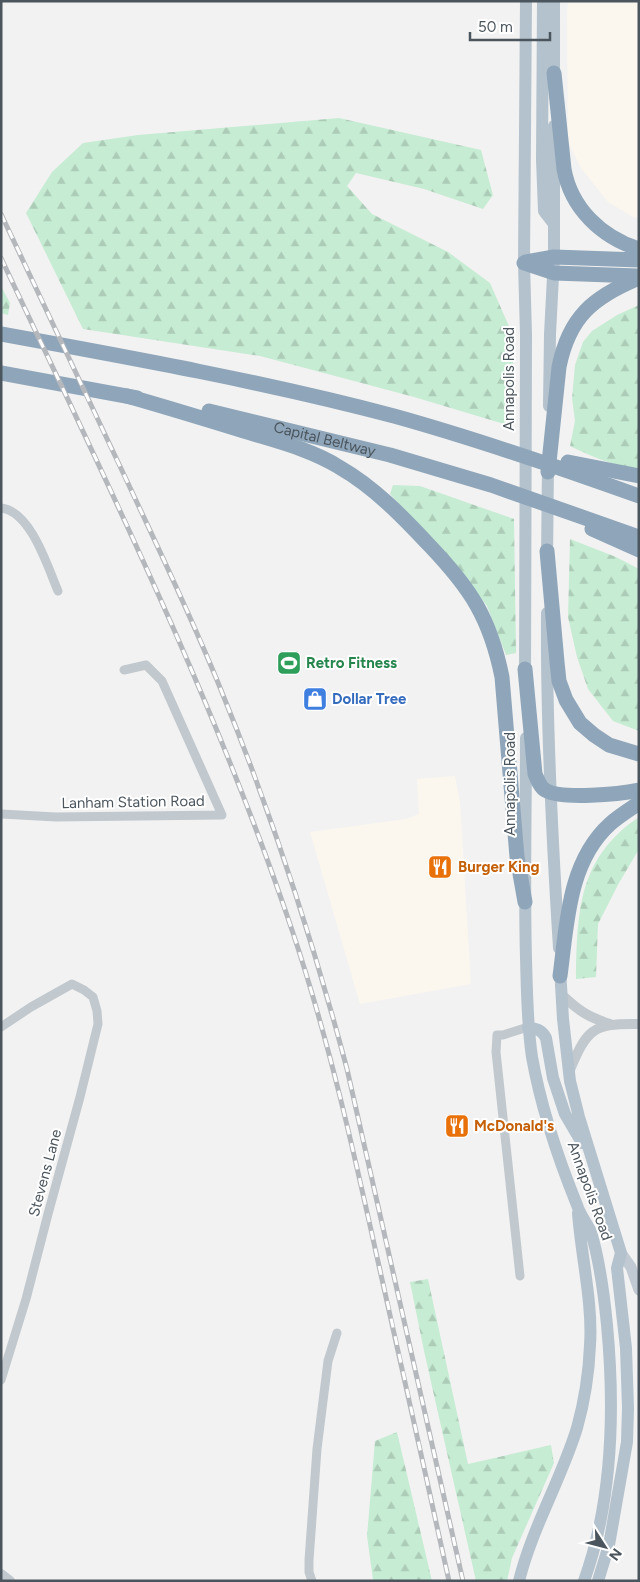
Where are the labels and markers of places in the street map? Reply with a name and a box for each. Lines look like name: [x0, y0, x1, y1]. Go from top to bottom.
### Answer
sports icon: Retro Fitness: [276, 650, 302, 676]
place label: Retro Fitness: [306, 654, 397, 672]
shop icon: Dollar Tree: [302, 686, 328, 712]
place label: Dollar Tree: [332, 690, 407, 708]
restaurant icon: Burger King: [427, 854, 453, 880]
place label: Burger King: [458, 858, 539, 876]
restaurant icon: McDonald's: [444, 1113, 470, 1139]
place label: McDonald's: [474, 1117, 554, 1135]

